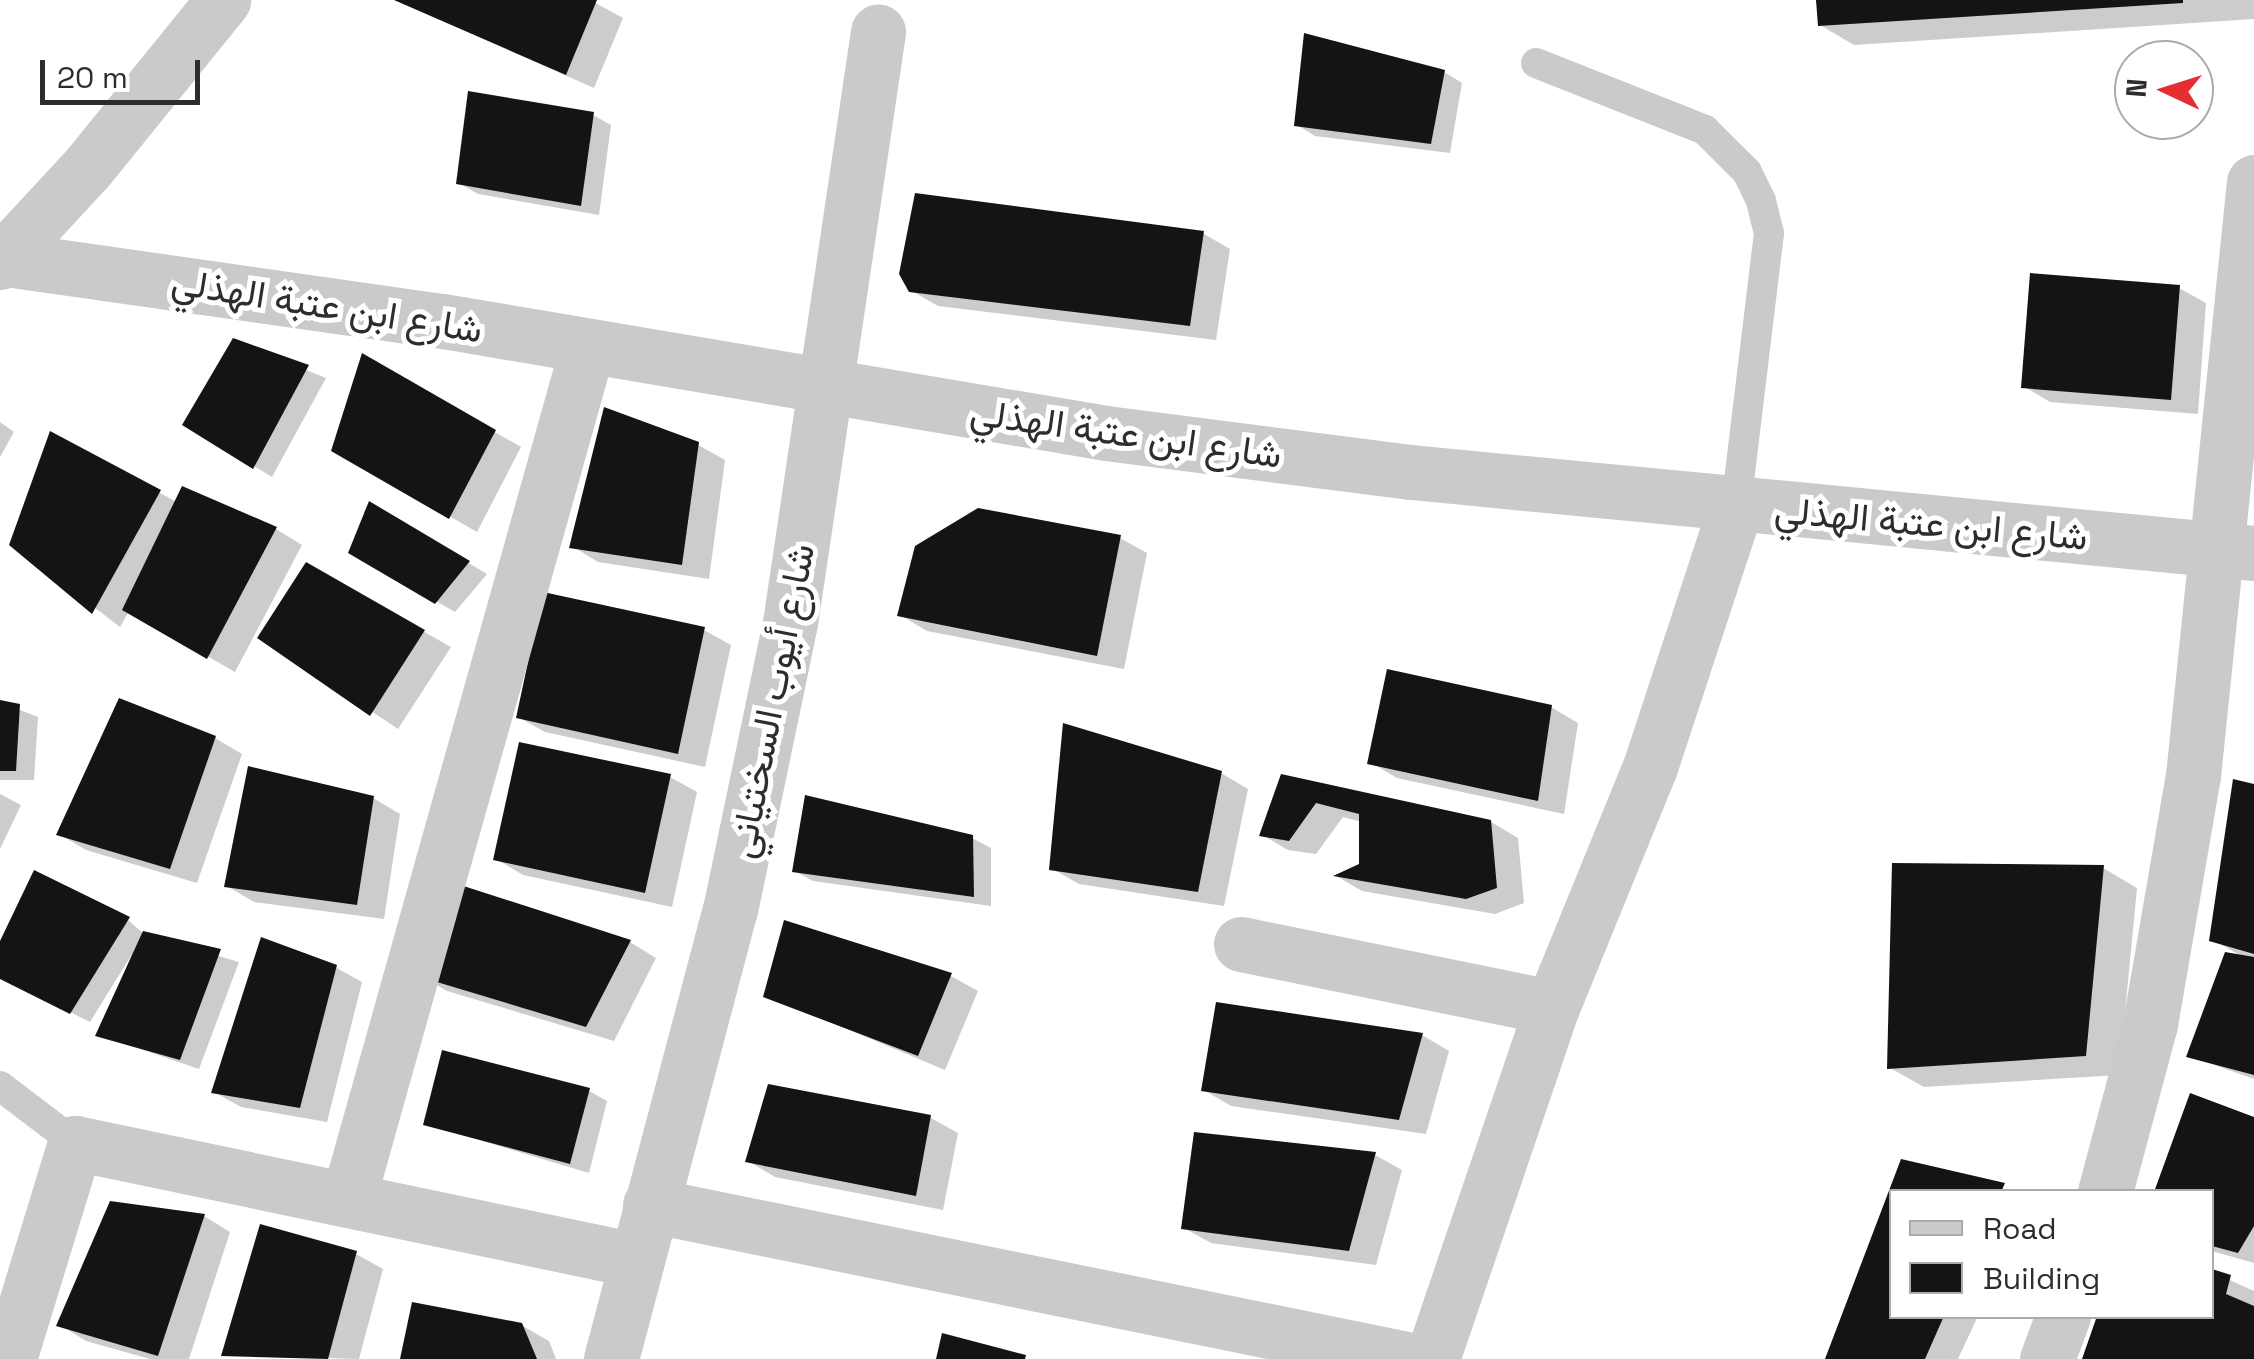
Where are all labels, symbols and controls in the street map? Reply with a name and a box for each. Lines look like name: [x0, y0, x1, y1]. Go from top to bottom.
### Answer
scale bar: [45, 40, 205, 102]
north arrow: [2114, 40, 2214, 140]
text: 20 m: [57, 58, 128, 97]
text: N: [2117, 77, 2155, 99]
street label: شارع ابن عتبة الهذلي: [168, 259, 486, 353]
street label: شارع ابن عتبة الهذلي: [967, 390, 1285, 478]
street label: شارع ابن عتبة الهذلي: [1773, 488, 2089, 560]
street label: شارع أيوب السختياني: [719, 540, 825, 862]
legend: [1889, 1189, 2214, 1319]
text: Road: [1983, 1209, 2057, 1248]
text: Building: [1983, 1259, 2100, 1298]

